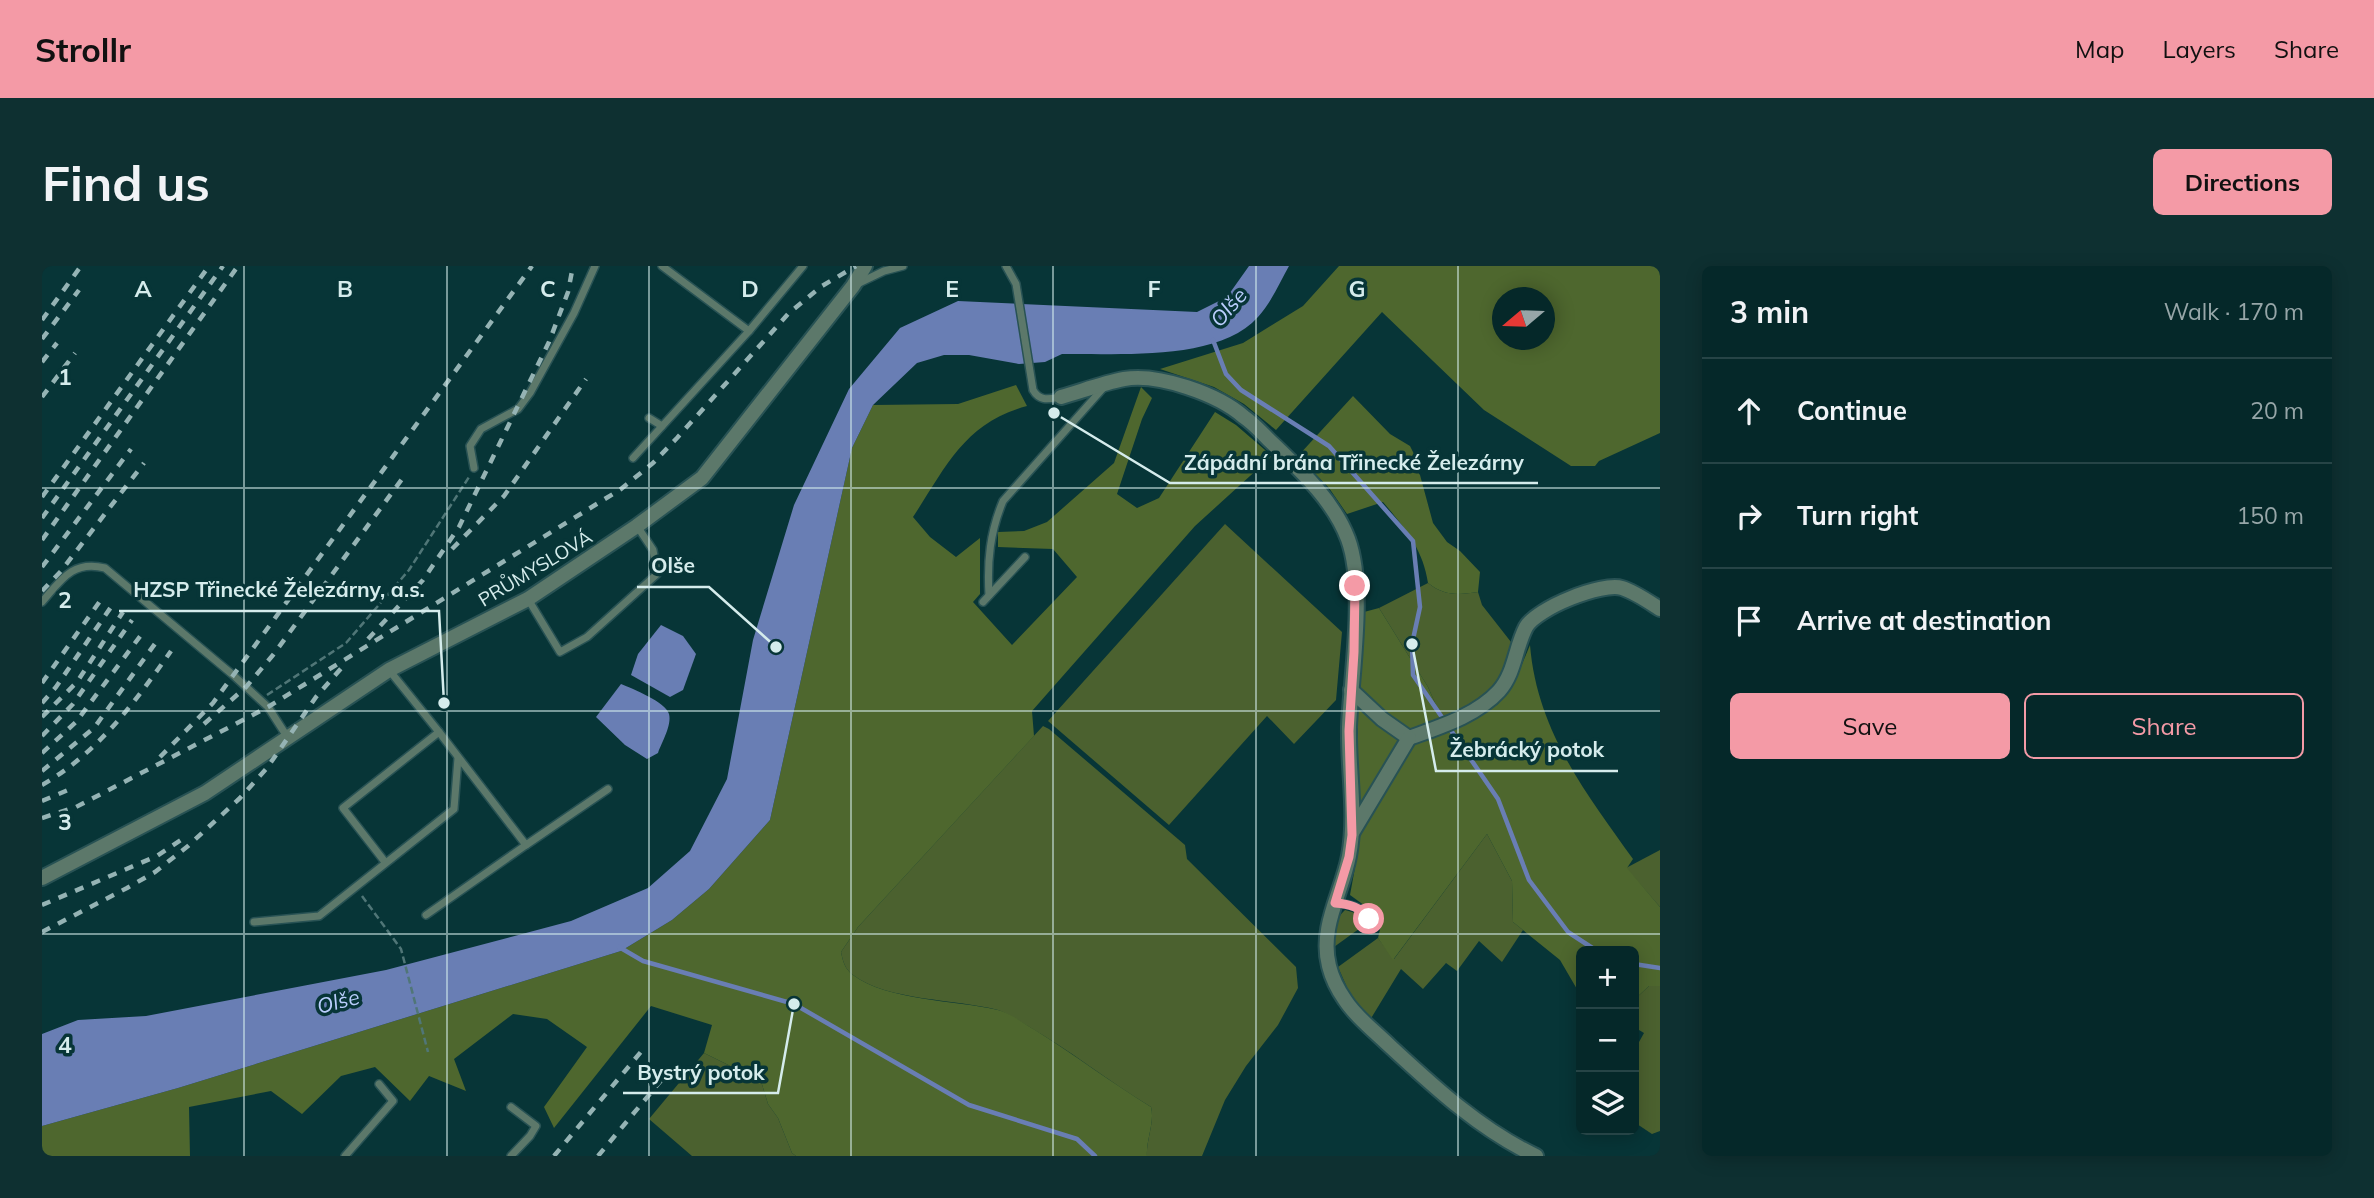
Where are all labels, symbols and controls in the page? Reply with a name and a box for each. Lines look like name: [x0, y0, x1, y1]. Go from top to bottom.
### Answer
text: Strollr: [35, 29, 131, 70]
text: Map: [2075, 34, 2124, 64]
text: Layers: [2162, 34, 2236, 64]
text: Share: [2274, 34, 2339, 64]
button: Directions: [2153, 149, 2332, 215]
text: Find us: [42, 152, 210, 213]
text: A: [134, 274, 152, 303]
text: B: [337, 274, 353, 303]
text: C: [540, 274, 556, 303]
text: D: [741, 274, 759, 303]
text: E: [945, 274, 959, 303]
text: F: [1147, 274, 1161, 303]
text: G: [1348, 274, 1366, 303]
water label: Olše: [1204, 282, 1252, 332]
north arrow: [1492, 287, 1555, 350]
text: 3 min: [1730, 293, 1809, 331]
text: Walk · 170 m: [2164, 297, 2304, 326]
text: 1: [58, 362, 72, 391]
icon: ahead: [1730, 392, 1768, 430]
text: Continue: [1797, 394, 1907, 427]
text: 20 m: [2250, 396, 2304, 425]
callout: Zápádní brána Třinecké Železárny: [1170, 441, 1538, 483]
text: Zápádní brána Třinecké Železárny: [1184, 449, 1525, 475]
icon: right: [1730, 497, 1768, 535]
text: Turn right: [1797, 499, 1918, 532]
text: 150 m: [2236, 501, 2304, 530]
street label: PRŮMYSLOVÁ: [473, 524, 596, 611]
callout: Olše: [637, 545, 709, 587]
text: Olše: [651, 552, 695, 578]
callout: HZSP Třinecké Železárny, a.s.: [119, 569, 439, 611]
route end: [1339, 570, 1370, 601]
text: HZSP Třinecké Železárny, a.s.: [133, 576, 425, 602]
text: 2: [58, 585, 72, 614]
icon: arrive: [1730, 602, 1768, 640]
text: Arrive at destination: [1797, 604, 2052, 637]
button: Save: [1730, 693, 2010, 759]
button: Share: [2024, 693, 2304, 759]
callout: Žebrácký potok: [1436, 729, 1618, 771]
text: Žebrácký potok: [1450, 736, 1605, 762]
text: 3: [58, 807, 72, 836]
route start: [1353, 903, 1384, 934]
map controls: [1576, 946, 1639, 1135]
button: +: [1576, 946, 1639, 1009]
water label: Olše: [314, 983, 362, 1019]
button: −: [1576, 1009, 1639, 1072]
text: 4: [58, 1030, 72, 1059]
callout: Bystrý potok: [623, 1051, 778, 1093]
text: Bystrý potok: [637, 1059, 765, 1085]
button: layers: [1576, 1072, 1639, 1135]

